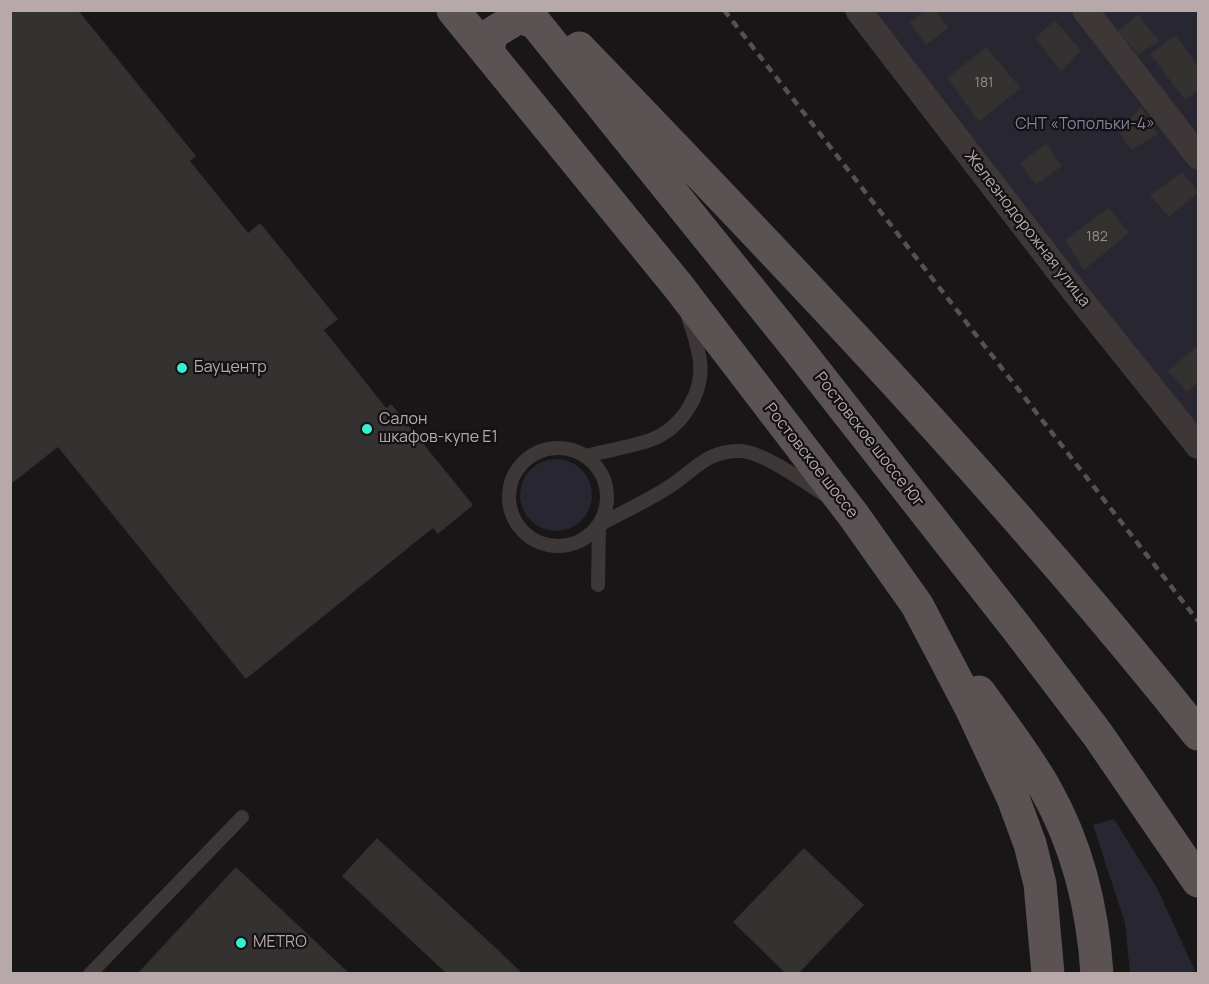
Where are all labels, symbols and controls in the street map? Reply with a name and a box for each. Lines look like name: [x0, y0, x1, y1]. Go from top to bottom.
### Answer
house number: 181: [974, 75, 994, 91]
park label: СНТ «Топольки-4»: [1015, 115, 1155, 135]
street label: Железнодорожная улица: [960, 147, 1094, 311]
house number: 182: [1086, 229, 1108, 245]
place label: Бауцентр: [194, 358, 267, 378]
marker: Бауцентр: [175, 361, 189, 375]
street label: Ростовское шоссе Юг: [810, 369, 928, 511]
street label: Ростовское шоссе: [760, 400, 862, 522]
place label: Салон шкафов-купе Е1: [379, 410, 498, 448]
marker: Салон шкафов-купе Е1: [360, 422, 374, 436]
place label: METRO: [253, 933, 307, 953]
marker: METRO: [234, 936, 248, 950]

